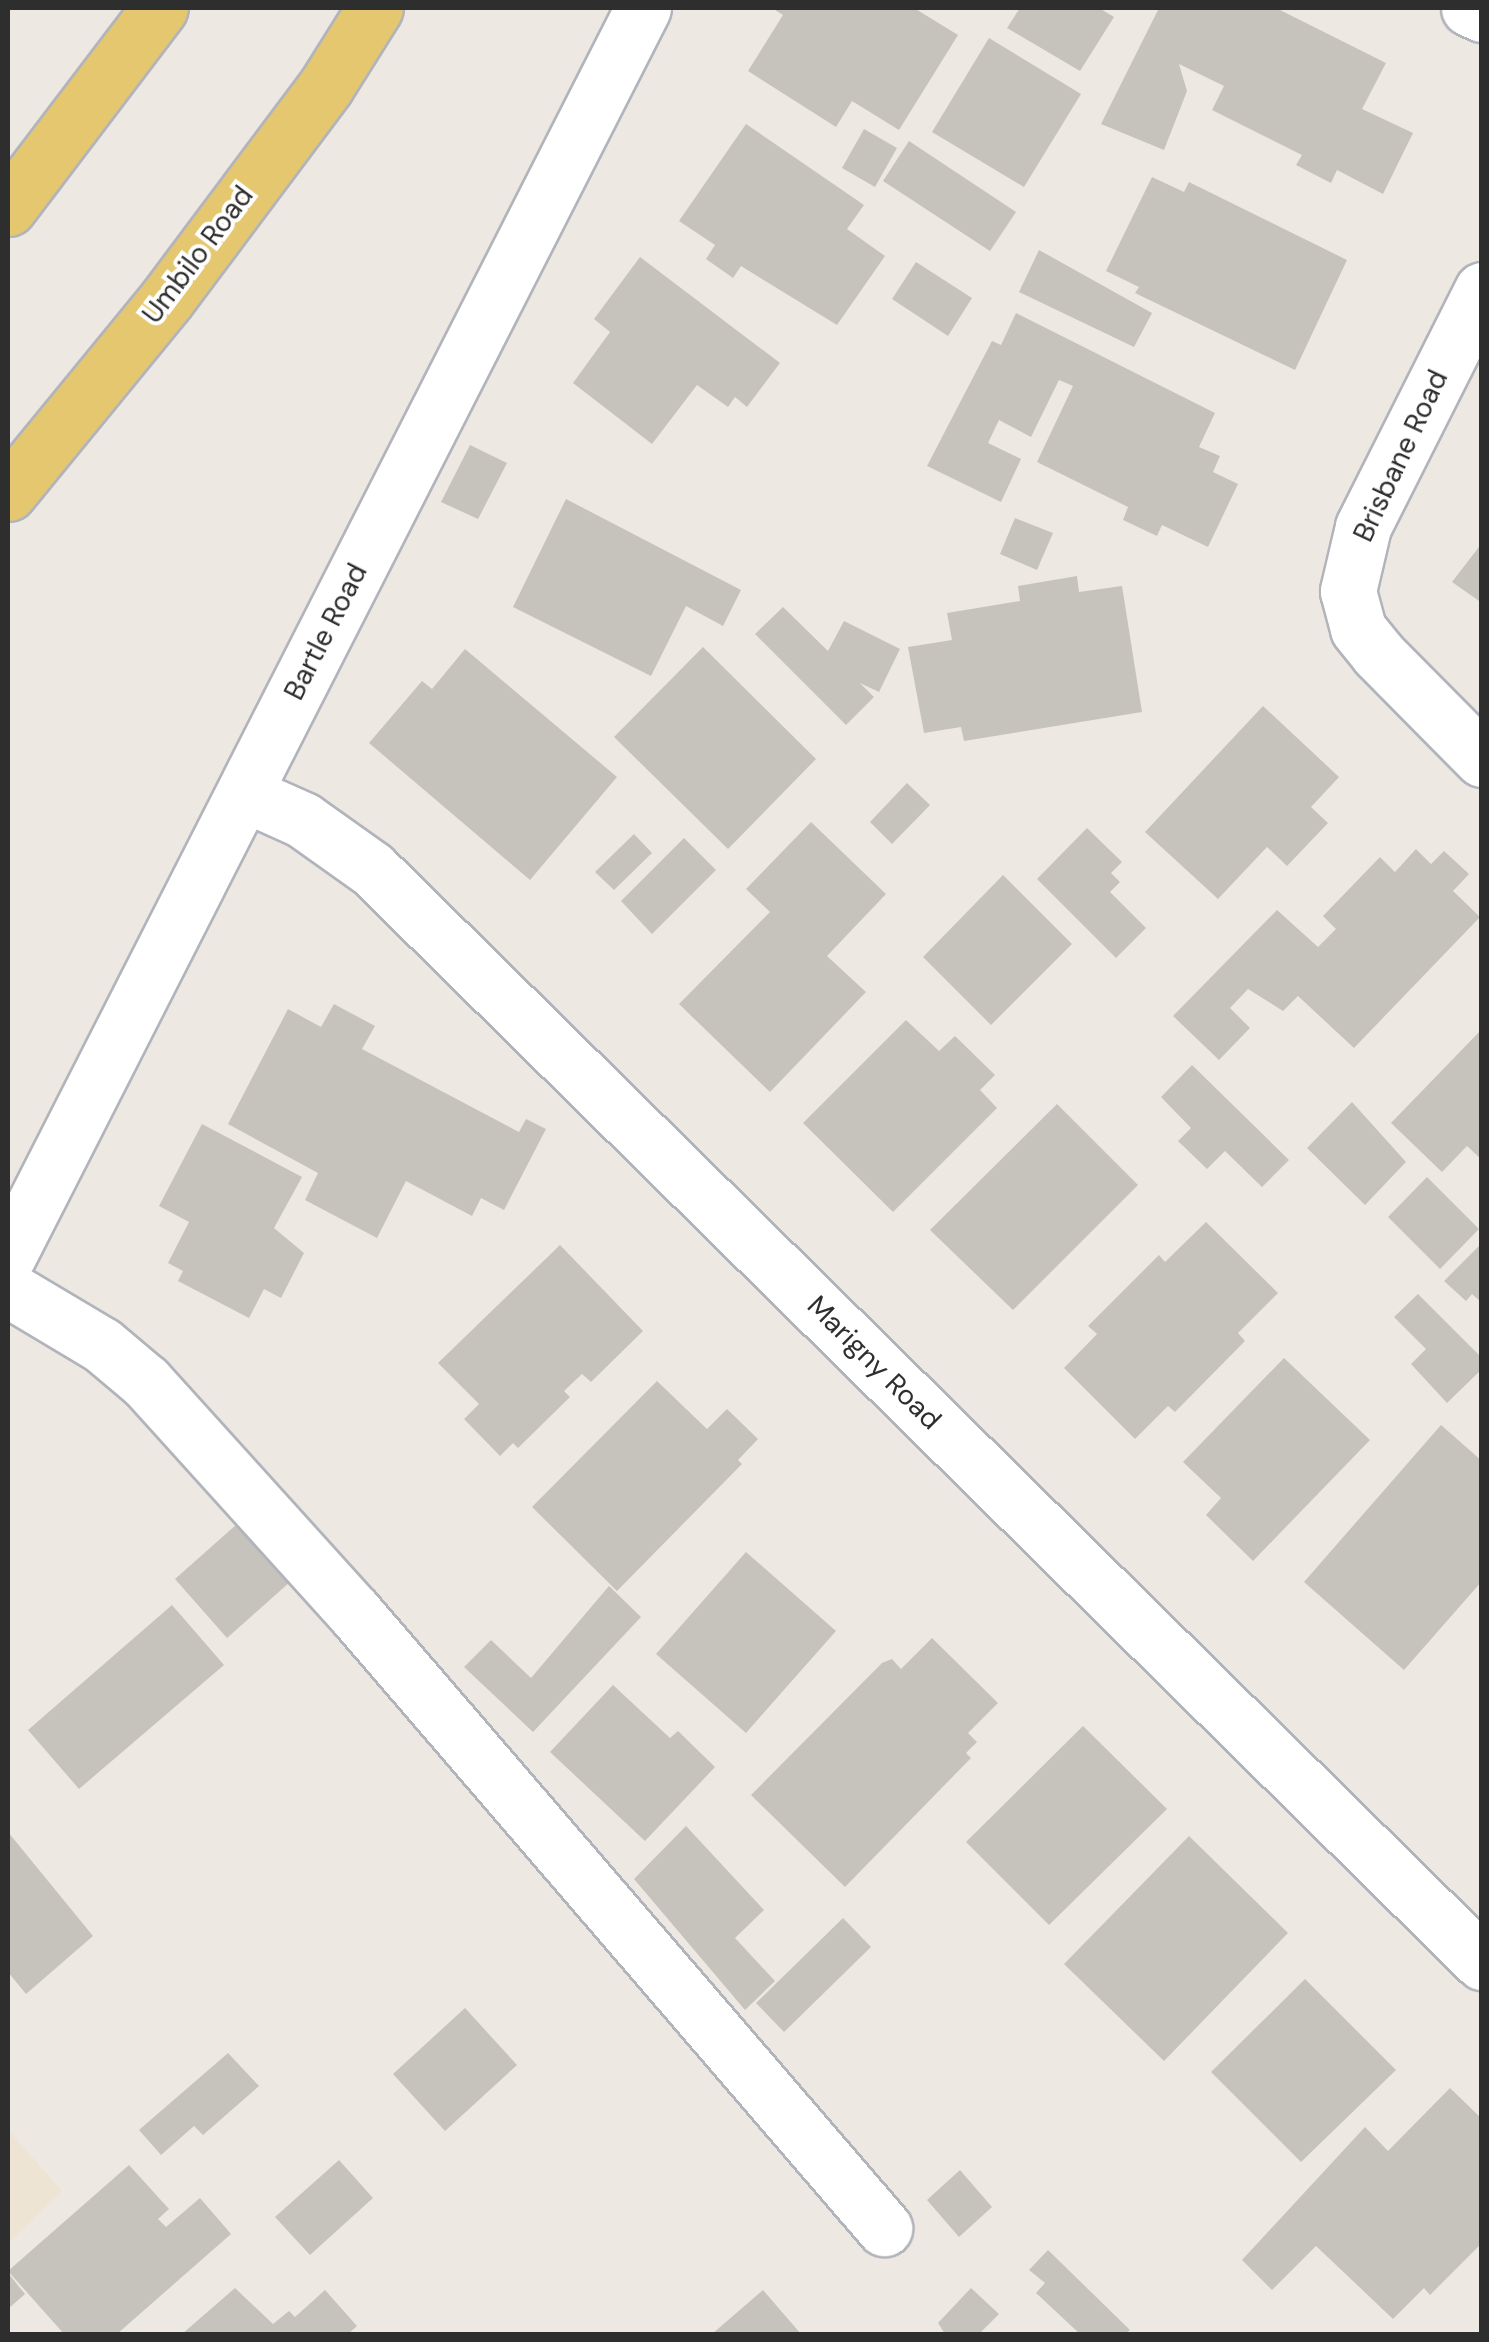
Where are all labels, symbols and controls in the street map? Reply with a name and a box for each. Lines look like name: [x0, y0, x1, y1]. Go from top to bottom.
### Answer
street label: Umbilo Road: [136, 180, 260, 330]
street label: Brisbane Road: [1347, 365, 1455, 547]
street label: Bartle Road: [277, 558, 375, 706]
street label: Marigny Road: [800, 1289, 948, 1437]

